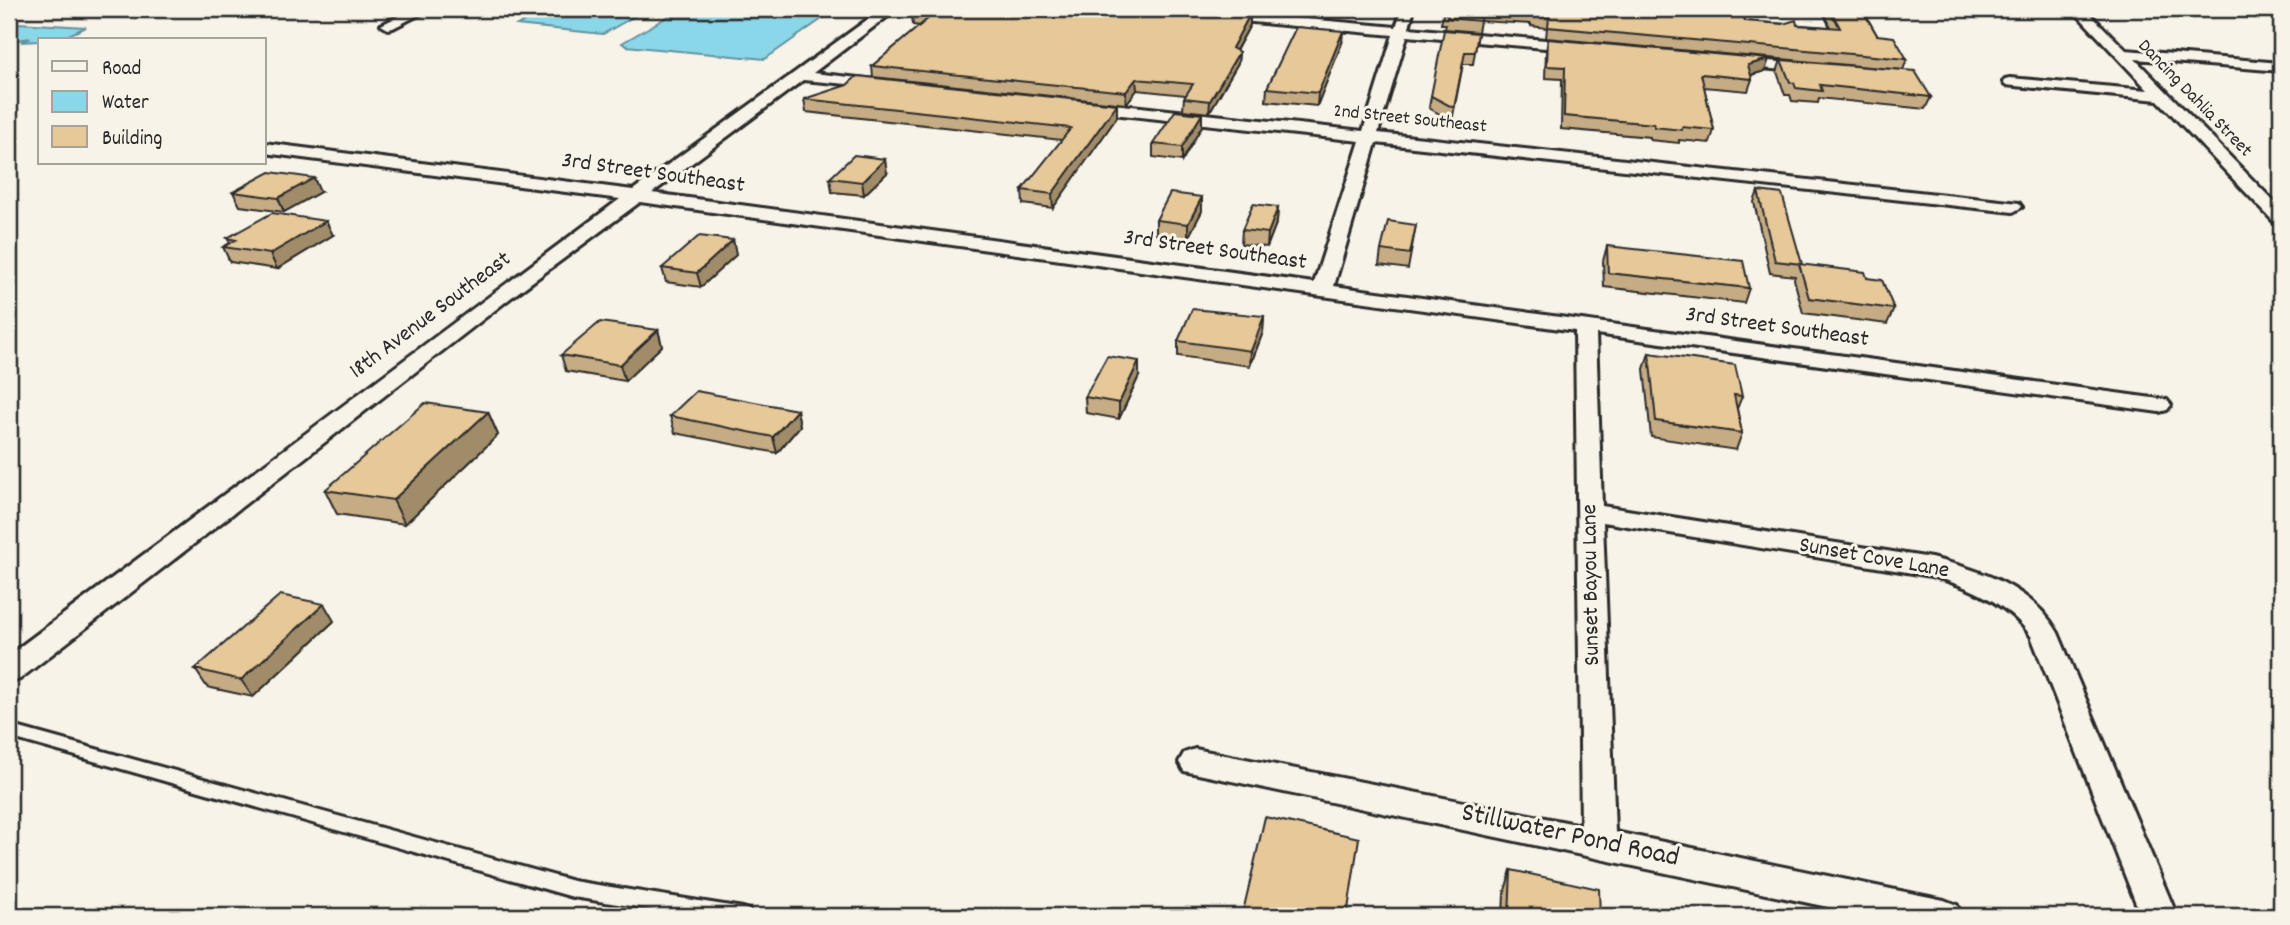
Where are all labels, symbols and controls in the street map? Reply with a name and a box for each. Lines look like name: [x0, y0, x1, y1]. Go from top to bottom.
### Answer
street label: Dancing Dahlia Street: [2130, 34, 2258, 164]
legend: [38, 38, 266, 164]
text: Road: [102, 55, 141, 85]
text: Water: [102, 89, 149, 119]
street label: 2nd Street Southeast: [1332, 99, 1488, 141]
text: Building: [102, 125, 162, 155]
street label: 3rd Street Southeast: [559, 145, 747, 203]
street label: 3rd Street Southeast: [1121, 222, 1309, 280]
street label: 18th Avenue Southeast: [343, 244, 519, 388]
street label: 3rd Street Southeast: [1683, 299, 1871, 357]
street label: Sunset Bayou Lane: [1574, 504, 1610, 666]
street label: Sunset Cove Lane: [1796, 530, 1952, 588]
street label: Stillwater Pond Road: [1457, 794, 1683, 880]

